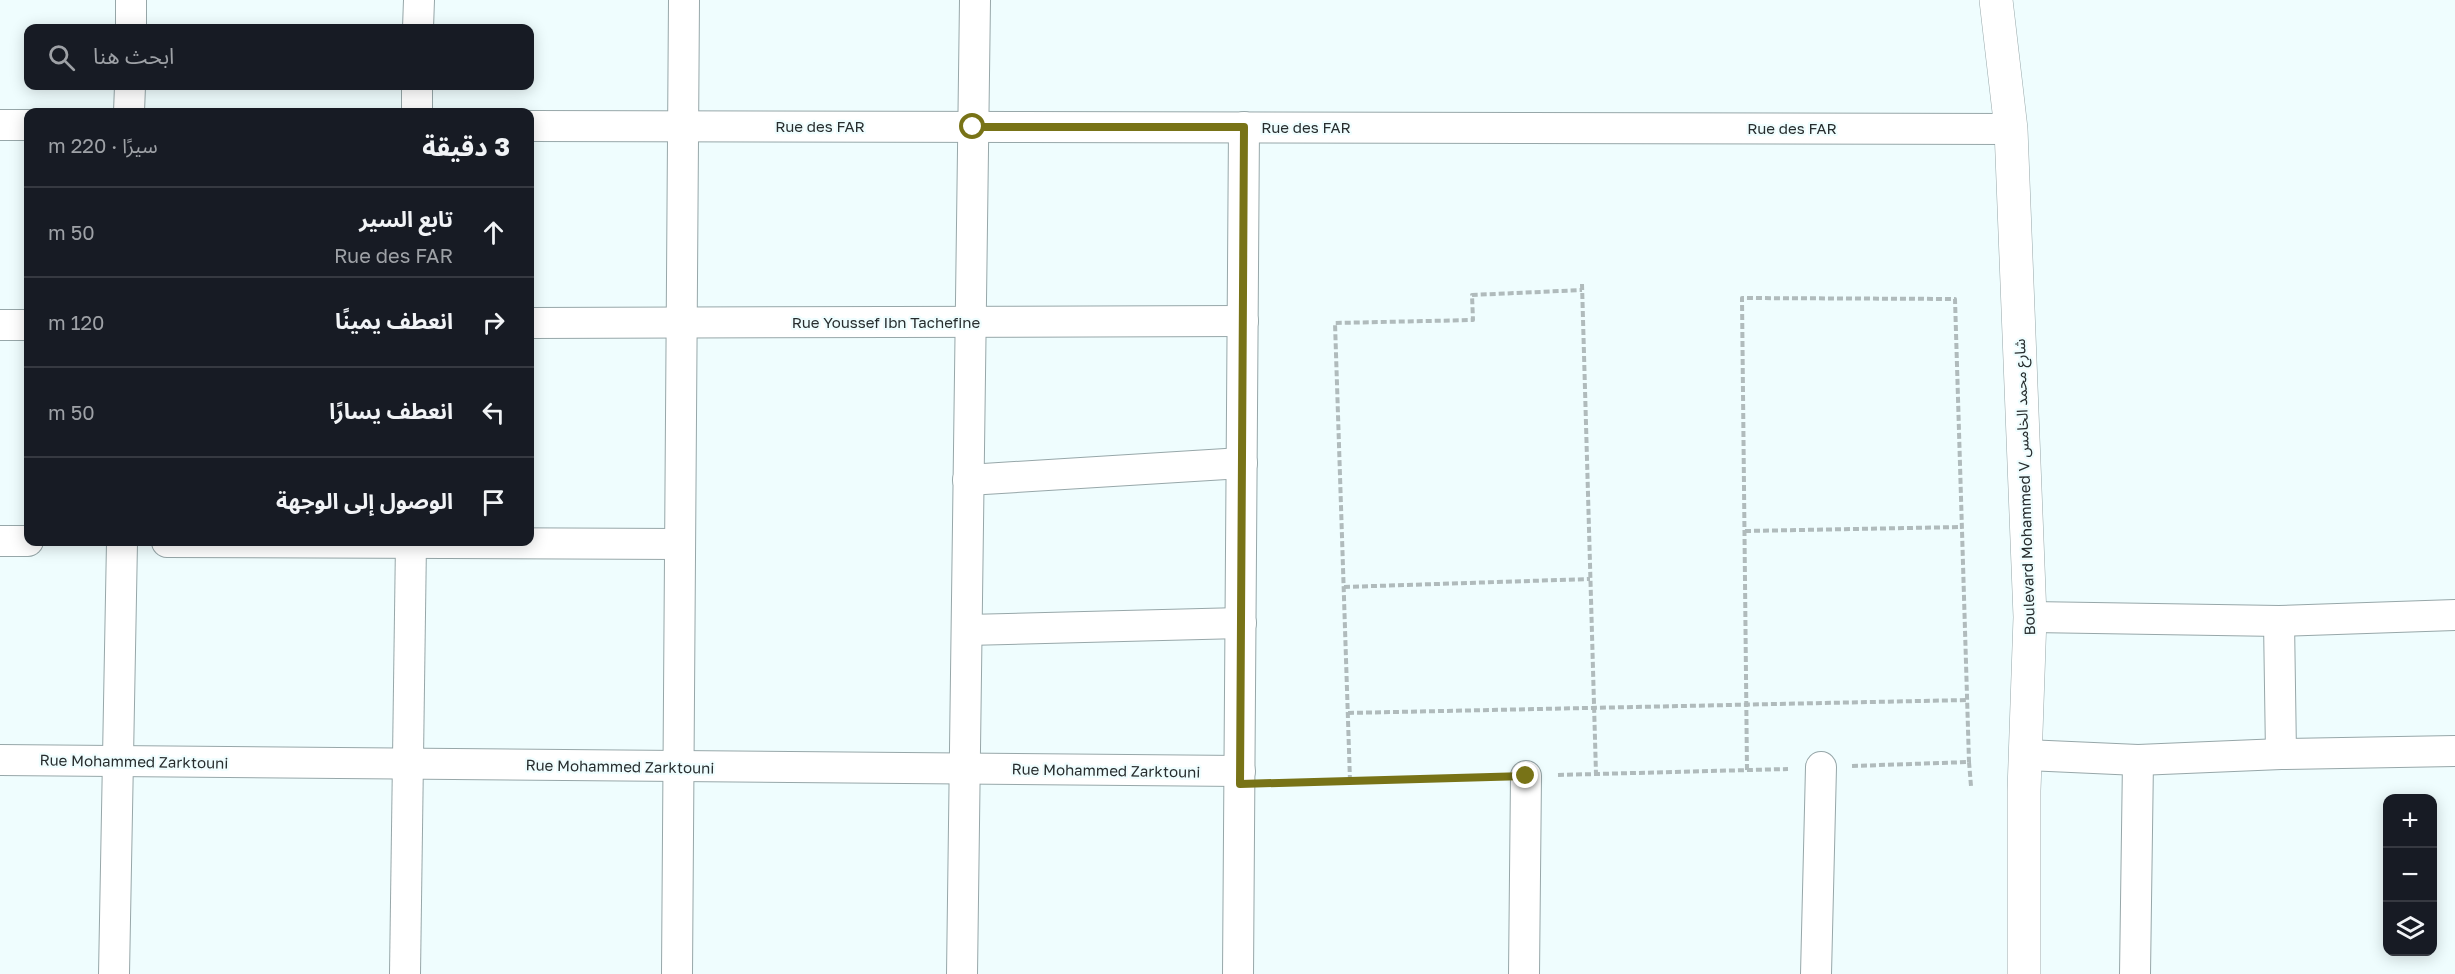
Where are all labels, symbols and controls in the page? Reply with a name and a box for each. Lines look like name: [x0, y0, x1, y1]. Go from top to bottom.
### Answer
search box: [24, 24, 534, 90]
icon: search: [45, 41, 78, 74]
text: ابحث هنا: [93, 42, 174, 69]
route start: [959, 113, 985, 139]
street label: Rue des FAR: [775, 117, 865, 135]
street label: Rue des FAR: [1261, 118, 1351, 136]
street label: Rue des FAR: [1747, 119, 1837, 137]
text: 3 دقيقة: [422, 131, 510, 162]
text: سيرًا · 220 m: [48, 133, 158, 157]
text: تابع السير: [359, 205, 453, 232]
icon: ahead: [477, 216, 510, 249]
text: 50 m: [48, 220, 95, 244]
text: Rue des FAR: [334, 243, 453, 267]
icon: right: [477, 306, 510, 339]
text: انعطف يمينًا: [335, 307, 453, 334]
text: 120 m: [48, 310, 104, 334]
street label: Rue Youssef Ibn Tachefine: [792, 313, 980, 331]
street label: Boulevard Mohammed V شارع محمد الخامس: [2010, 338, 2042, 636]
icon: left: [477, 396, 510, 429]
text: انعطف يسارًا: [329, 397, 453, 424]
text: 50 m: [48, 400, 95, 424]
icon: arrive: [477, 486, 510, 519]
text: الوصول إلى الوجهة: [276, 487, 453, 514]
street label: Rue Mohammed Zarktouni: [40, 750, 228, 772]
street label: Rue Mohammed Zarktouni: [526, 755, 714, 777]
street label: Rue Mohammed Zarktouni: [1012, 759, 1200, 781]
route end: [1512, 762, 1538, 788]
map controls: [2383, 794, 2437, 956]
button: +: [2383, 794, 2437, 848]
button: −: [2383, 848, 2437, 902]
button: layers: [2383, 902, 2437, 956]

